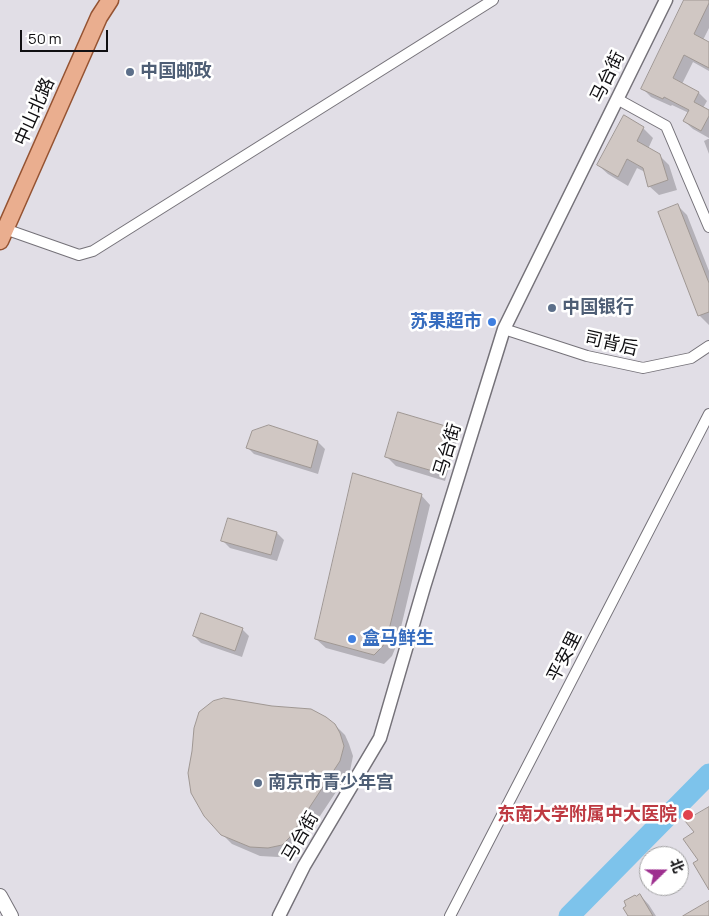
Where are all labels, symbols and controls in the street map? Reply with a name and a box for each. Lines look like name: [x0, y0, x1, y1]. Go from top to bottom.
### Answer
scale bar: [22, 20, 110, 52]
text: 50 m: [28, 28, 62, 49]
street label: 马台街: [586, 48, 630, 106]
place label: 中国邮政: [140, 61, 212, 83]
marker: 中国邮政: [124, 66, 136, 78]
street label: 中山北路: [10, 75, 60, 149]
place label: 中国银行: [562, 297, 634, 319]
marker: 中国银行: [546, 302, 558, 314]
place label: 苏果超市: [410, 311, 482, 333]
marker: 苏果超市: [486, 316, 498, 328]
street label: 司背后: [582, 327, 640, 361]
street label: 马台街: [430, 421, 466, 479]
place label: 盒马鲜生: [362, 628, 434, 650]
street label: 平安里: [543, 628, 587, 686]
marker: 盒马鲜生: [346, 633, 358, 645]
place label: 南京市青少年宫: [268, 772, 394, 794]
marker: 南京市青少年宫: [252, 777, 264, 789]
place label: 东南大学附属中大医院: [497, 804, 677, 826]
street label: 马台街: [278, 808, 324, 866]
marker: 东南大学附属中大医院: [681, 808, 695, 822]
north arrow: [639, 846, 689, 896]
text: 北: [666, 856, 689, 876]

